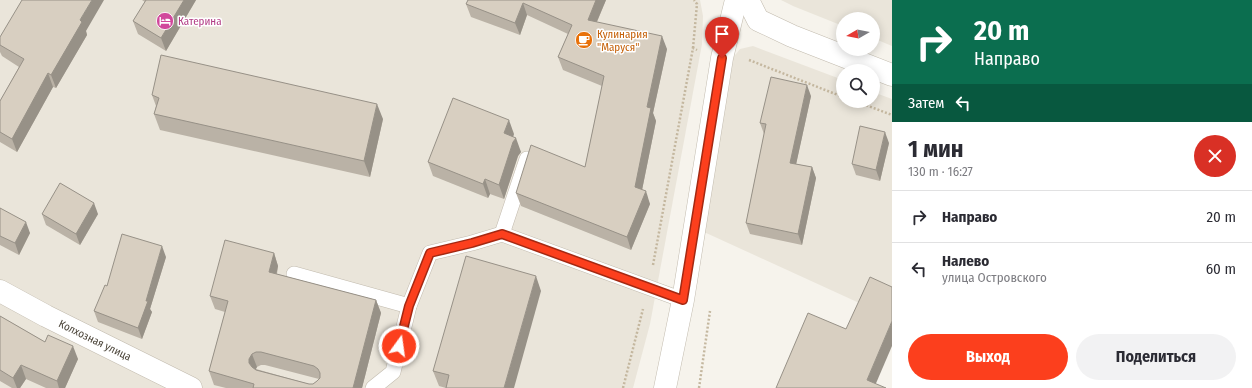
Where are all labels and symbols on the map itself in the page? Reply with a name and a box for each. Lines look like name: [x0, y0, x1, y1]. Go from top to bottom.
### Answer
hotel icon: Катерина: [155, 11, 175, 31]
north arrow: [836, 12, 880, 56]
place label: Катерина: [178, 15, 222, 28]
pin: [705, 17, 739, 58]
place label: Кулинария "Маруся": [597, 28, 648, 54]
cafe icon: Кулинария "Маруся": [574, 30, 594, 50]
street label: Колхозная улица: [56, 317, 133, 364]
position arrow: [378, 325, 420, 367]

